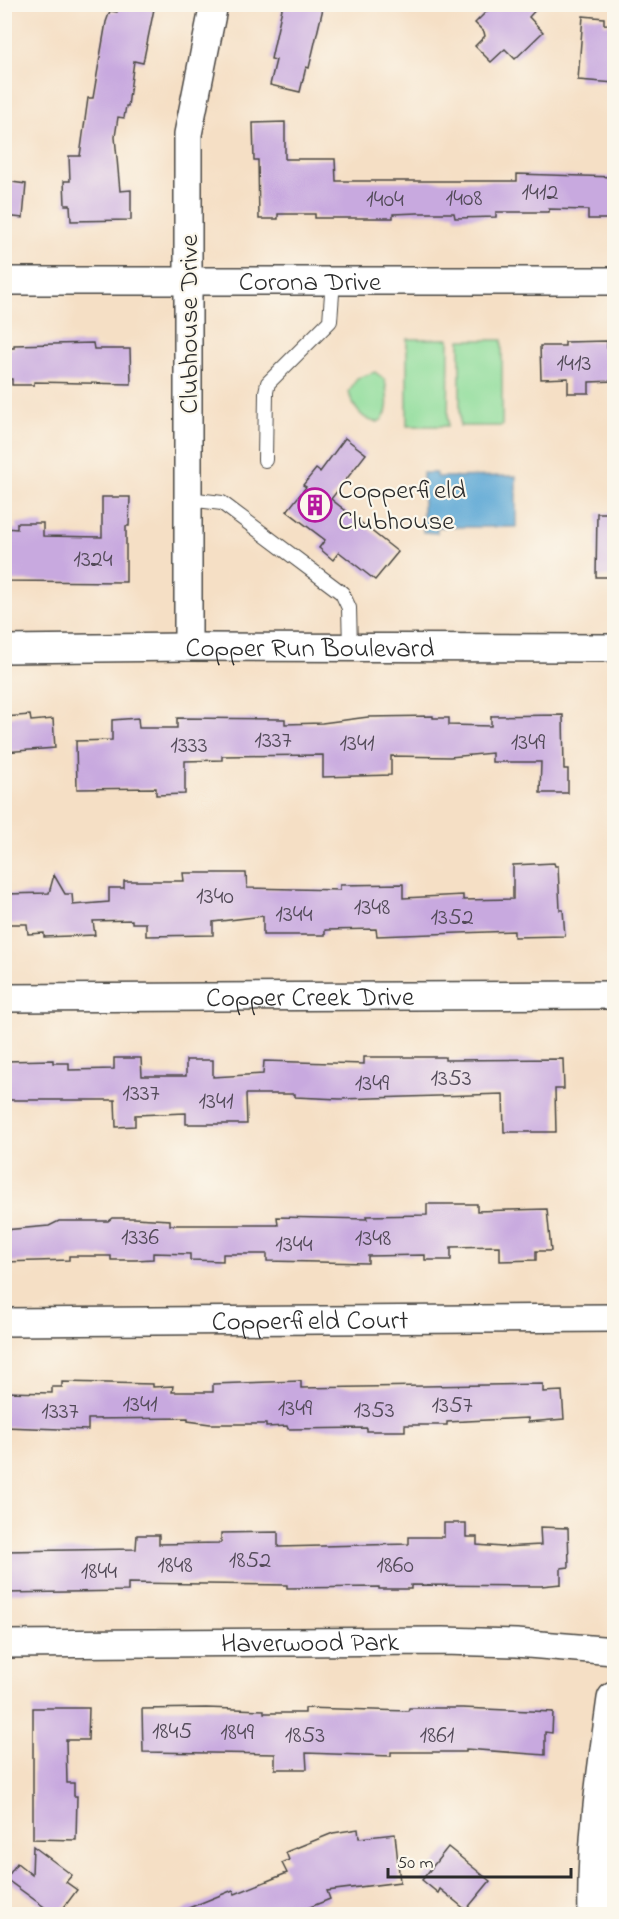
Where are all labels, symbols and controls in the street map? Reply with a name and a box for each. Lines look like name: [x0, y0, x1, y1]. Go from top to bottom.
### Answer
house number: 1412: [521, 176, 559, 211]
house number: 1408: [446, 182, 482, 217]
house number: 1404: [366, 183, 404, 218]
street label: Clubhouse Drive: [171, 233, 210, 414]
street label: Corona Drive: [239, 264, 382, 303]
house number: 1413: [556, 347, 592, 382]
place label: Copperfield Clubhouse: [338, 472, 466, 542]
building icon: Copperfield Clubhouse: [297, 487, 333, 523]
house number: 1324: [73, 543, 113, 578]
street label: Copper Run Boulevard: [186, 630, 434, 670]
house number: 1337: [254, 724, 292, 759]
house number: 1349: [511, 726, 546, 761]
house number: 1341: [339, 727, 375, 762]
house number: 1333: [170, 729, 208, 764]
house number: 1340: [196, 880, 234, 915]
house number: 1348: [354, 891, 390, 926]
house number: 1344: [275, 898, 313, 933]
house number: 1352: [430, 901, 474, 936]
street label: Copper Creek Drive: [206, 979, 415, 1019]
house number: 1353: [430, 1062, 472, 1097]
house number: 1349: [355, 1067, 390, 1102]
house number: 1337: [122, 1077, 160, 1112]
house number: 1341: [198, 1085, 234, 1120]
house number: 1336: [121, 1221, 159, 1256]
house number: 1348: [355, 1222, 391, 1257]
house number: 1344: [275, 1228, 313, 1263]
street label: Copperfield Court: [212, 1302, 408, 1343]
house number: 1341: [122, 1388, 158, 1423]
house number: 1357: [431, 1389, 473, 1424]
house number: 1349: [278, 1392, 313, 1427]
house number: 1353: [353, 1394, 395, 1429]
house number: 1337: [41, 1395, 79, 1430]
house number: 1852: [229, 1544, 271, 1579]
house number: 1848: [157, 1549, 193, 1584]
house number: 1860: [376, 1549, 414, 1584]
house number: 1844: [81, 1555, 117, 1590]
street label: Haverwood Park: [221, 1624, 399, 1665]
house number: 1845: [152, 1715, 192, 1750]
house number: 1849: [220, 1716, 255, 1751]
house number: 1853: [285, 1719, 325, 1754]
house number: 1861: [420, 1719, 455, 1754]
scale bar: [388, 1841, 571, 1879]
text: 50 m: [397, 1851, 434, 1877]

